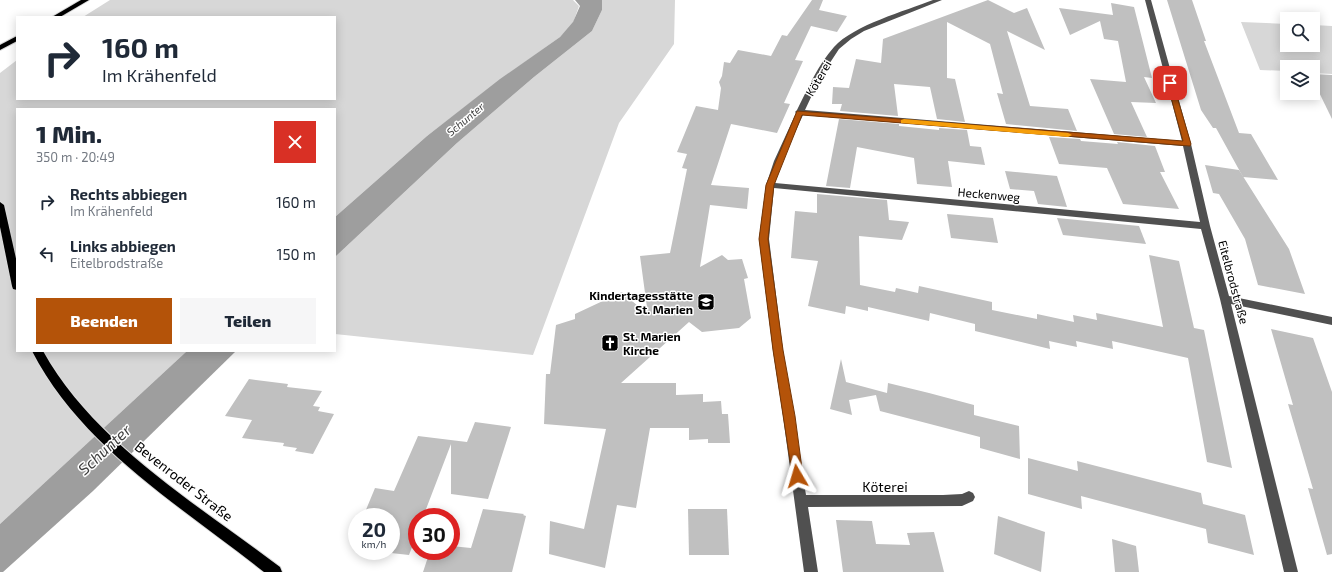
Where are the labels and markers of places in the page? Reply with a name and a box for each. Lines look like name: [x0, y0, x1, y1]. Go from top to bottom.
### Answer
pin: [1153, 66, 1187, 100]
place label: Kindertagesstätte St. Marien: [589, 288, 693, 316]
school or university icon: Kindertagesstätte St. Marien: [696, 292, 716, 312]
place label: St. Marien Kirche: [623, 329, 681, 357]
church icon: St. Marien Kirche: [600, 333, 620, 353]

